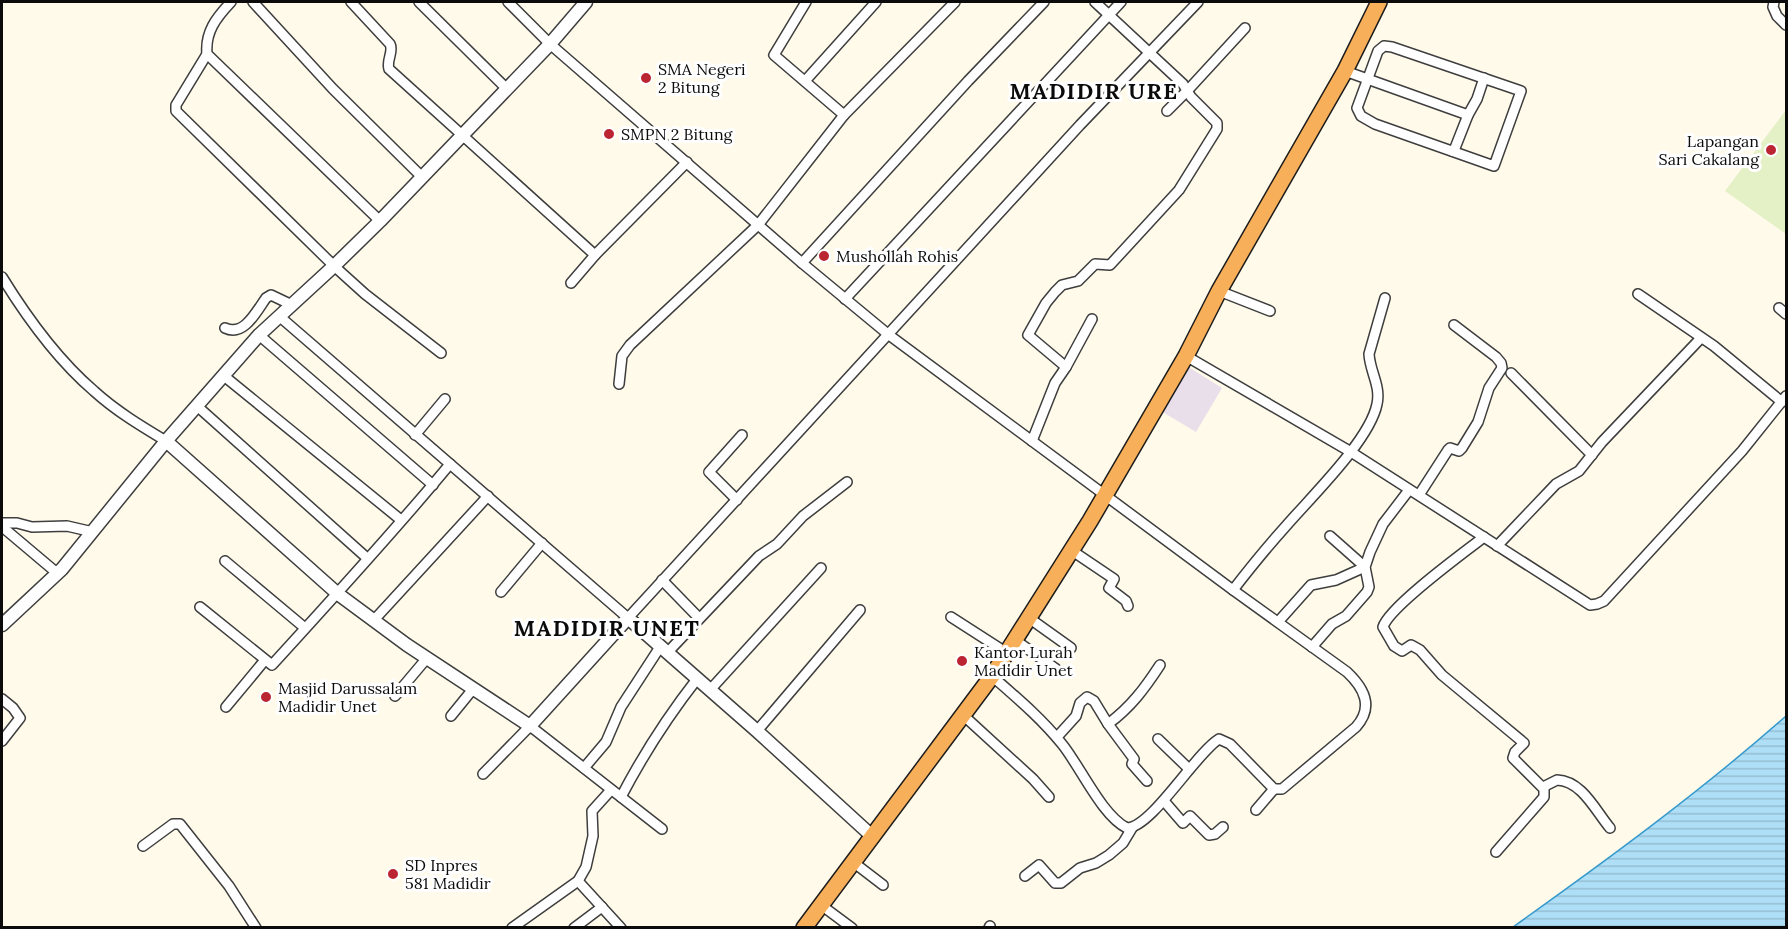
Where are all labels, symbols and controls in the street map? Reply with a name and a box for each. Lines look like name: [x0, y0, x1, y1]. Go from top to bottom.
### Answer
place label: SMA Negeri 2 Bitung: [658, 59, 746, 97]
marker: SMA Negeri 2 Bitung: [639, 71, 653, 85]
district label: MADIDIR URE: [1010, 77, 1178, 105]
place label: SMPN 2 Bitung: [621, 124, 734, 144]
marker: SMPN 2 Bitung: [602, 127, 616, 141]
place label: Lapangan Sari Cakalang: [1659, 131, 1760, 169]
marker: Lapangan Sari Cakalang: [1764, 143, 1778, 157]
place label: Mushollah Rohis: [836, 246, 958, 266]
marker: Mushollah Rohis: [817, 249, 831, 263]
district label: MADIDIR UNET: [514, 614, 700, 642]
place label: Kantor Lurah Madidir Unet: [974, 642, 1074, 680]
marker: Kantor Lurah Madidir Unet: [955, 654, 969, 668]
place label: Masjid Darussalam Madidir Unet: [278, 678, 417, 716]
marker: Masjid Darussalam Madidir Unet: [259, 690, 273, 704]
place label: SD Inpres 581 Madidir: [405, 855, 491, 893]
marker: SD Inpres 581 Madidir: [386, 867, 400, 881]

